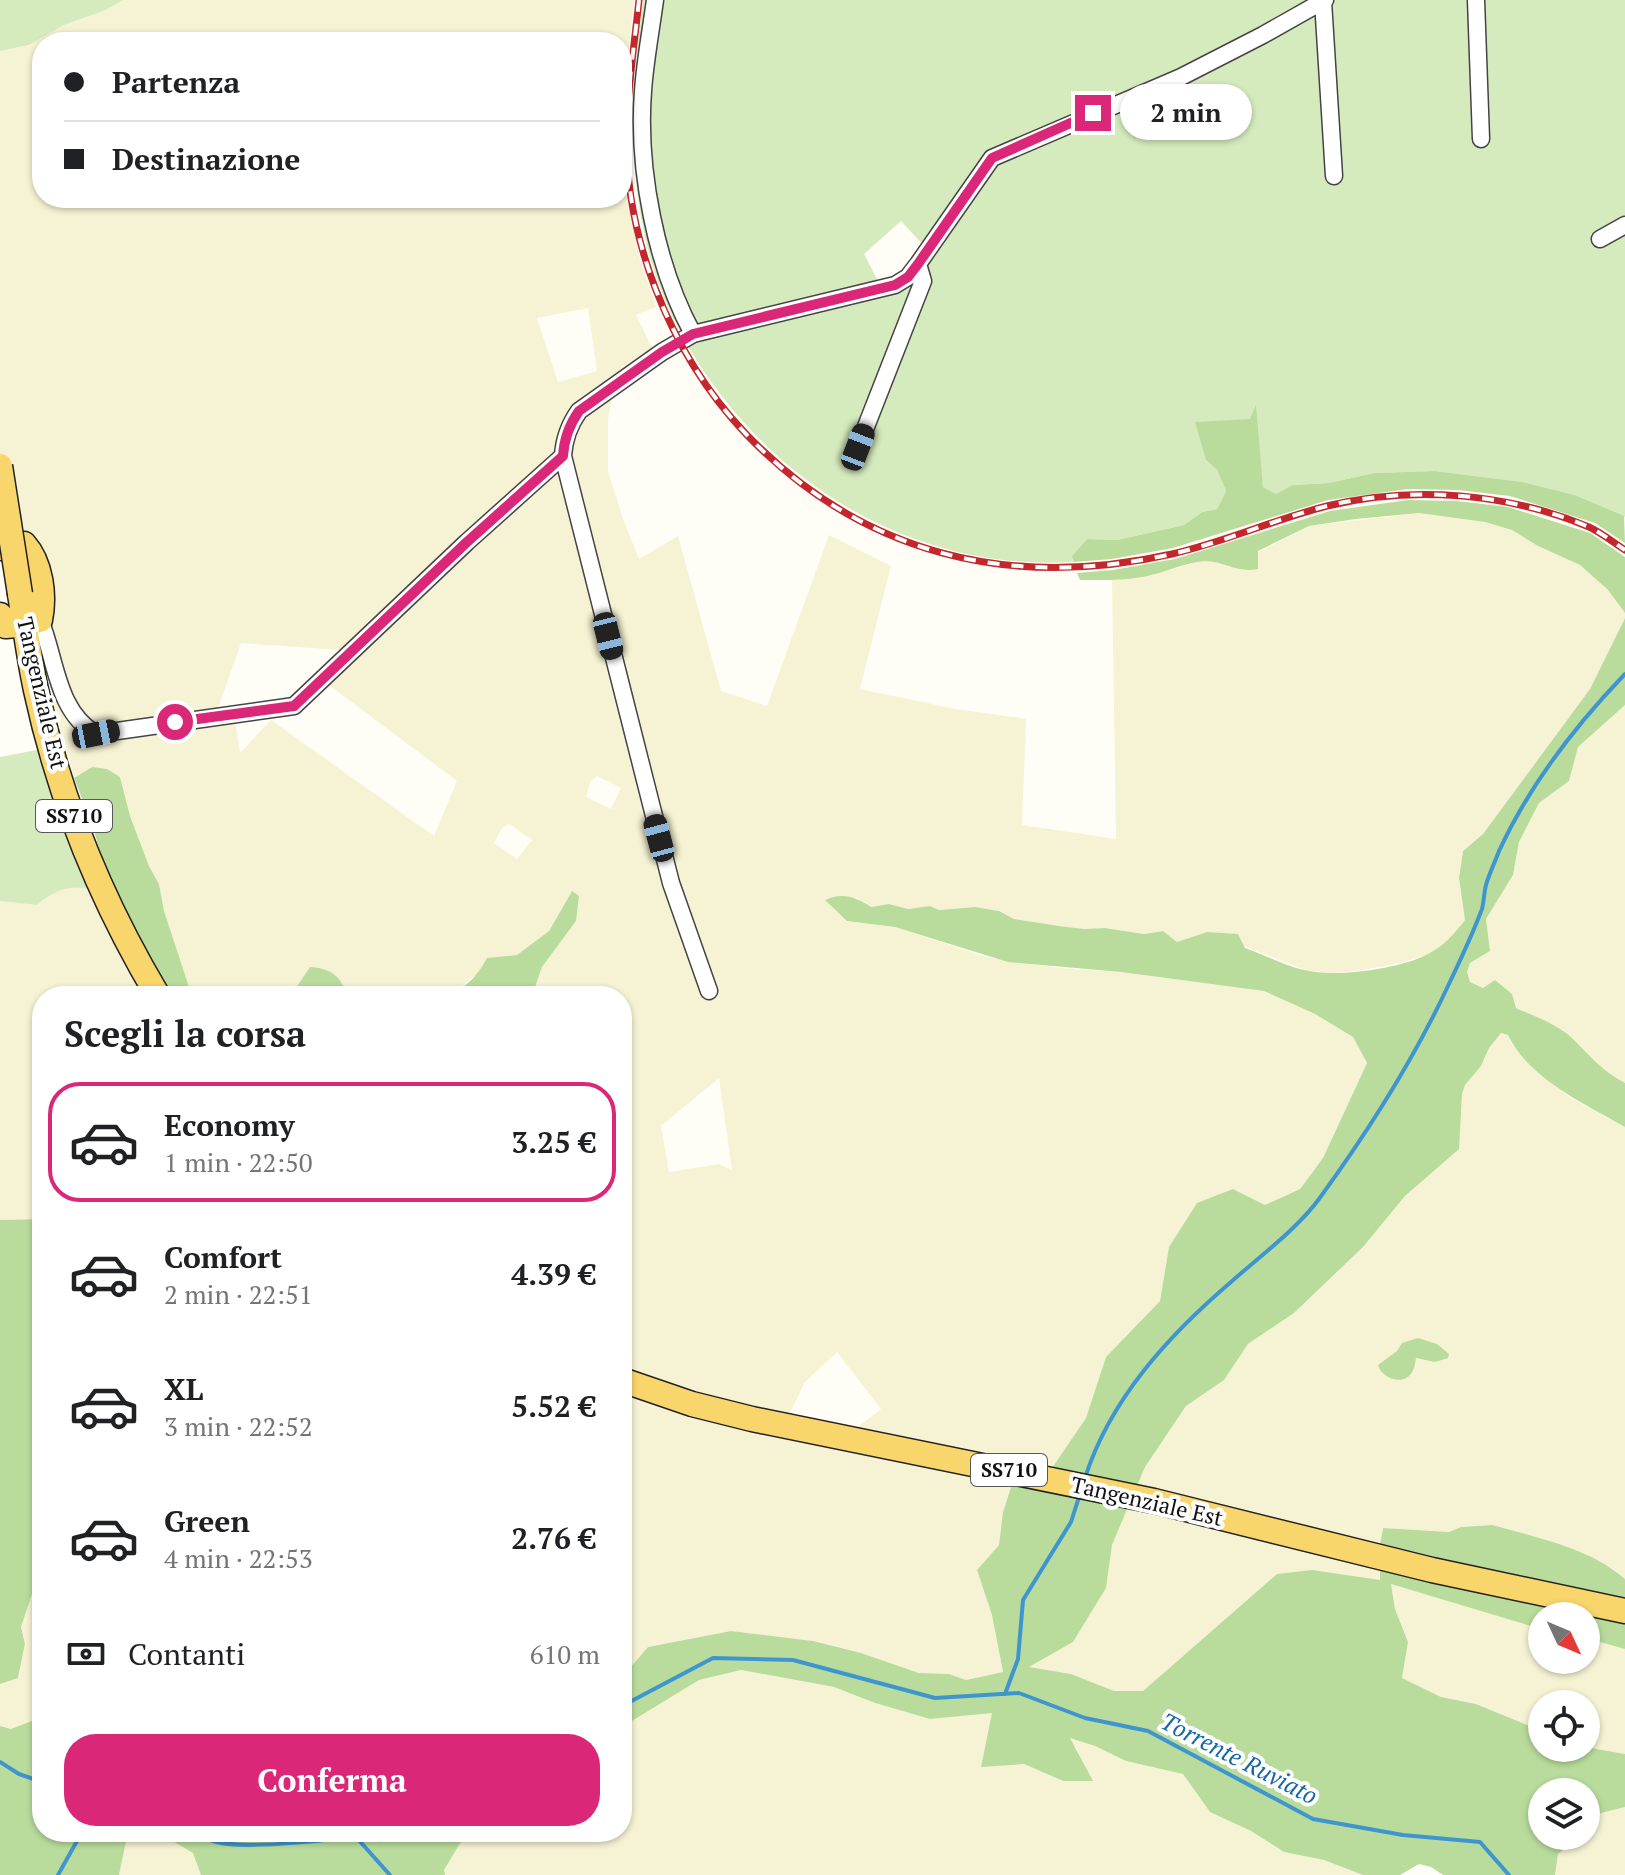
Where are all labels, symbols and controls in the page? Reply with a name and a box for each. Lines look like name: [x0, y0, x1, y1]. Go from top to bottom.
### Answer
text: Partenza: [112, 62, 240, 102]
callout: 2 min: [1121, 85, 1253, 141]
route end: [1075, 95, 1111, 131]
text: 2 min: [1150, 95, 1222, 129]
text: Destinazione: [112, 139, 300, 179]
car: [838, 420, 878, 474]
car: [591, 610, 625, 662]
street label: Tangenziale Est: [11, 614, 74, 772]
route start: [157, 704, 193, 740]
car: [70, 718, 122, 750]
road number: SS710: [36, 800, 112, 832]
car: [641, 812, 677, 864]
text: Scegli la corsa: [64, 1010, 306, 1057]
text: Economy: [164, 1105, 295, 1145]
icon: car: [68, 1106, 140, 1178]
text: 3.25 €: [511, 1122, 596, 1162]
text: 1 min · 22:50: [164, 1145, 313, 1179]
text: Comfort: [164, 1237, 282, 1277]
icon: car: [68, 1238, 140, 1310]
text: 4.39 €: [511, 1254, 596, 1294]
text: 2 min · 22:51: [164, 1277, 313, 1311]
text: XL: [164, 1369, 203, 1409]
icon: car: [68, 1370, 140, 1442]
text: 5.52 €: [511, 1386, 596, 1426]
text: 3 min · 22:52: [164, 1409, 313, 1443]
road number: SS710: [971, 1454, 1047, 1486]
street label: Tangenziale Est: [1068, 1469, 1226, 1532]
text: Green: [164, 1501, 250, 1541]
icon: car: [68, 1502, 140, 1574]
text: 2.76 €: [511, 1518, 596, 1558]
text: 4 min · 22:53: [164, 1541, 313, 1575]
north arrow: [1528, 1602, 1600, 1674]
map controls: [1528, 1602, 1600, 1850]
icon: cash: [64, 1632, 108, 1676]
text: Contanti: [128, 1634, 245, 1674]
text: 610 m: [530, 1637, 600, 1671]
button: locate: [1528, 1690, 1600, 1762]
water label: Torrente Ruviato: [1156, 1705, 1323, 1811]
button: Conferma: [64, 1734, 600, 1826]
button: layers: [1528, 1778, 1600, 1850]

